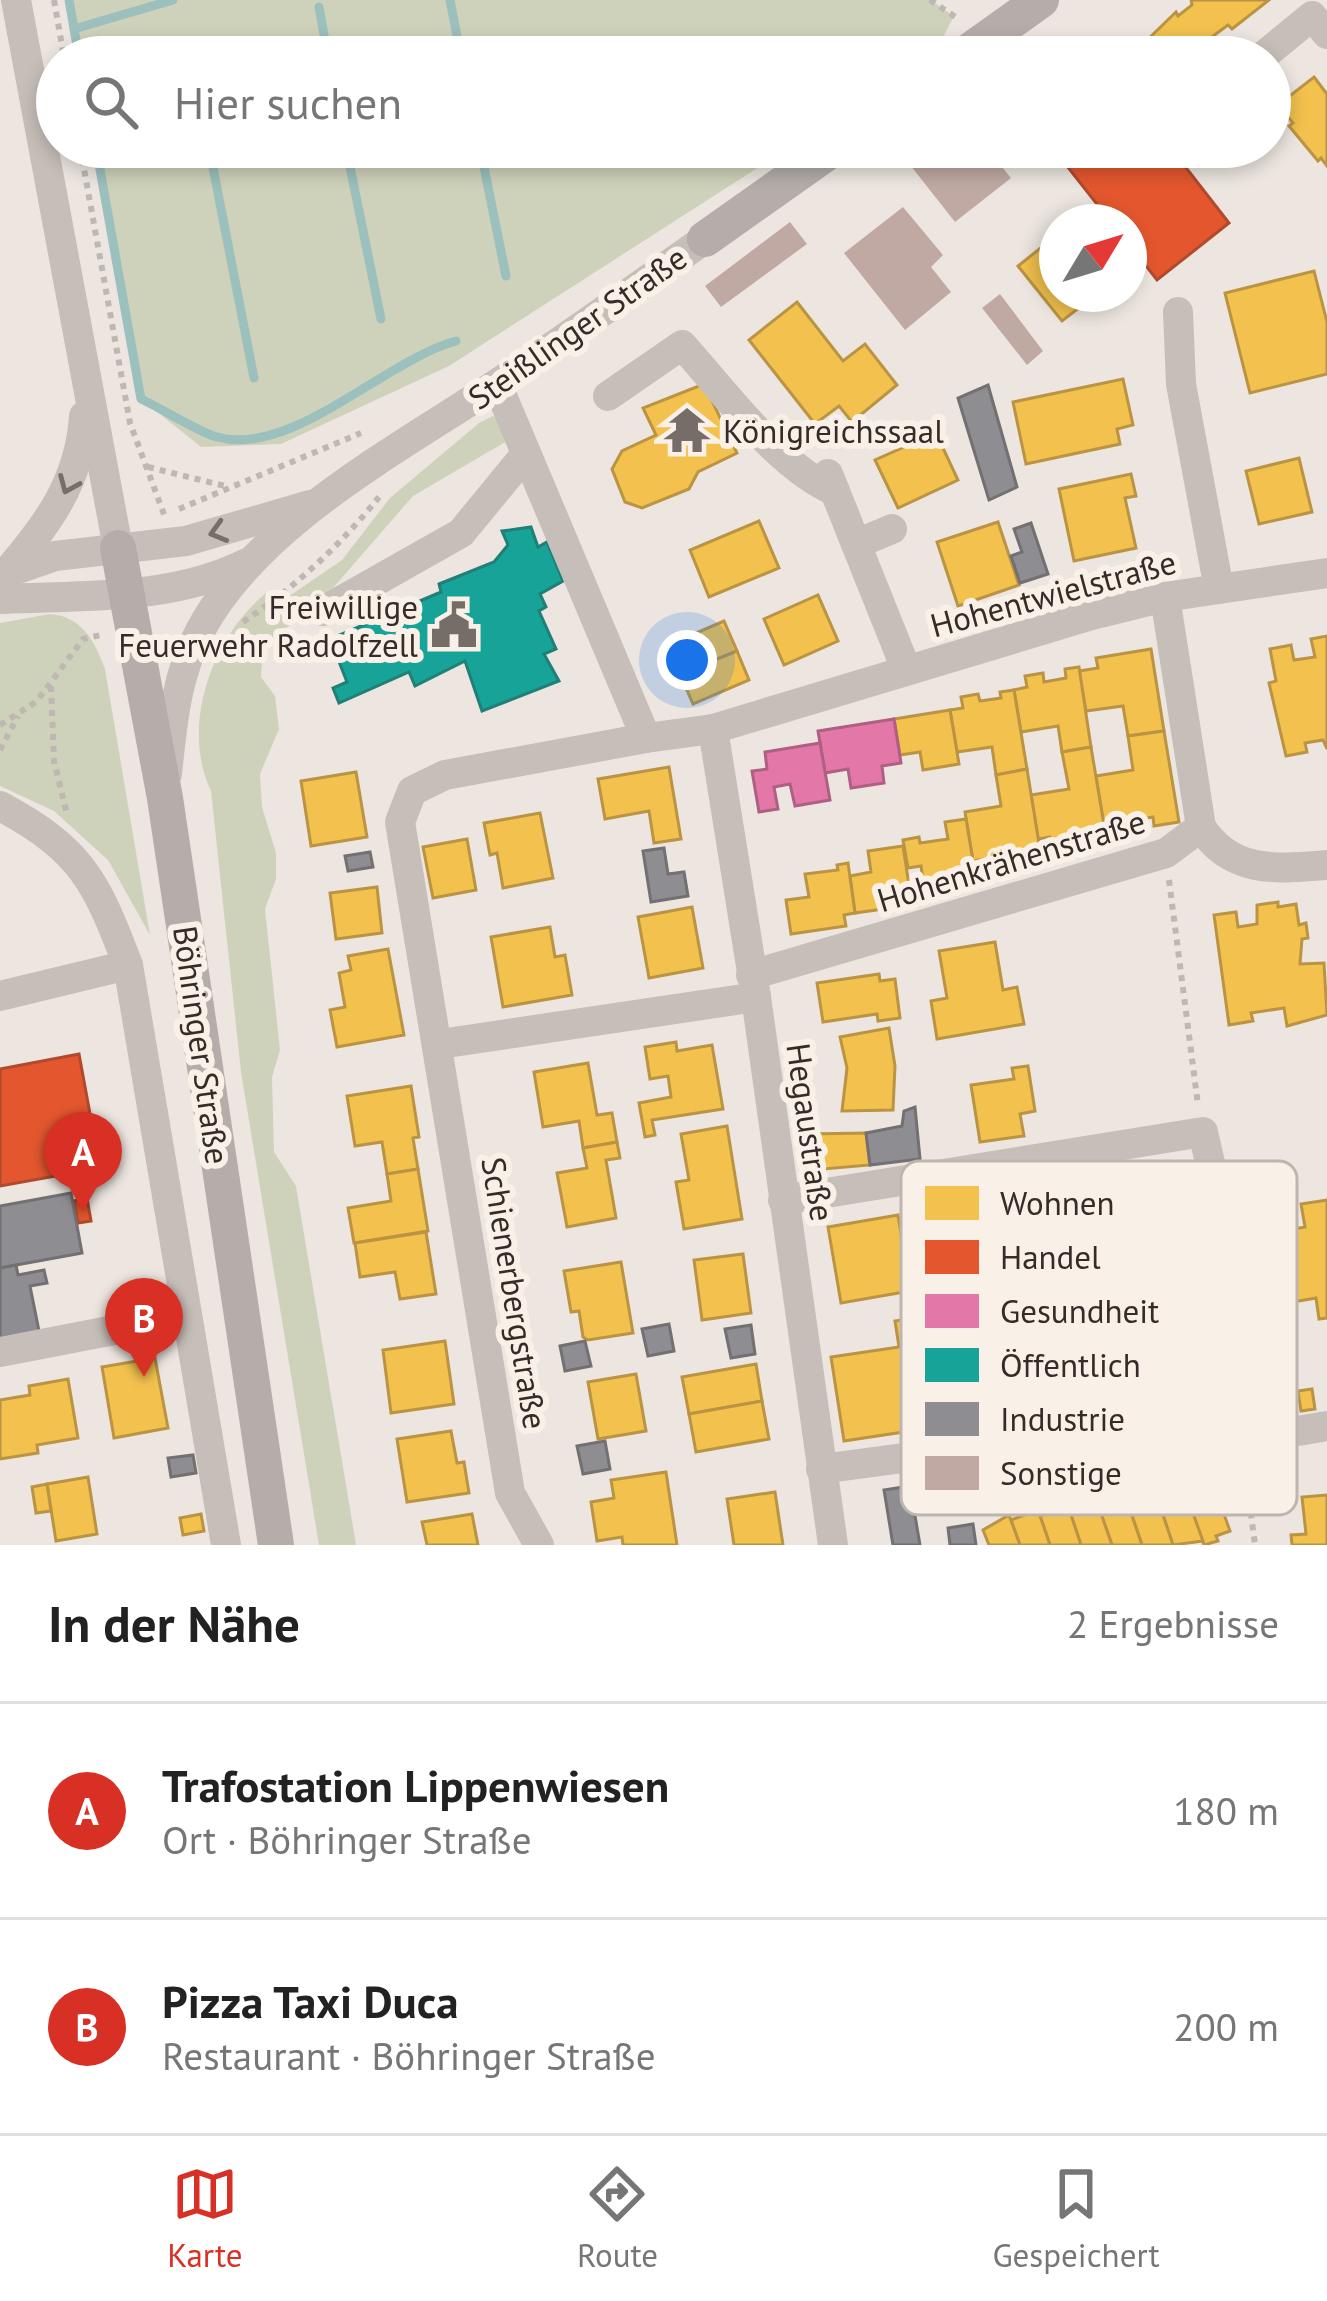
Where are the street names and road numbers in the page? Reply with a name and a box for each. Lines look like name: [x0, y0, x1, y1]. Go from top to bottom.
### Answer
street label: Steißlinger Straße: [459, 236, 695, 418]
street label: Hohentwielstraße: [926, 540, 1180, 646]
street label: Hohenkrähenstraße: [872, 799, 1150, 921]
street label: Böhringer Straße: [164, 923, 240, 1167]
street label: Hegaustraße: [777, 1040, 845, 1224]
street label: Schienerbergstraße: [472, 1154, 558, 1432]

